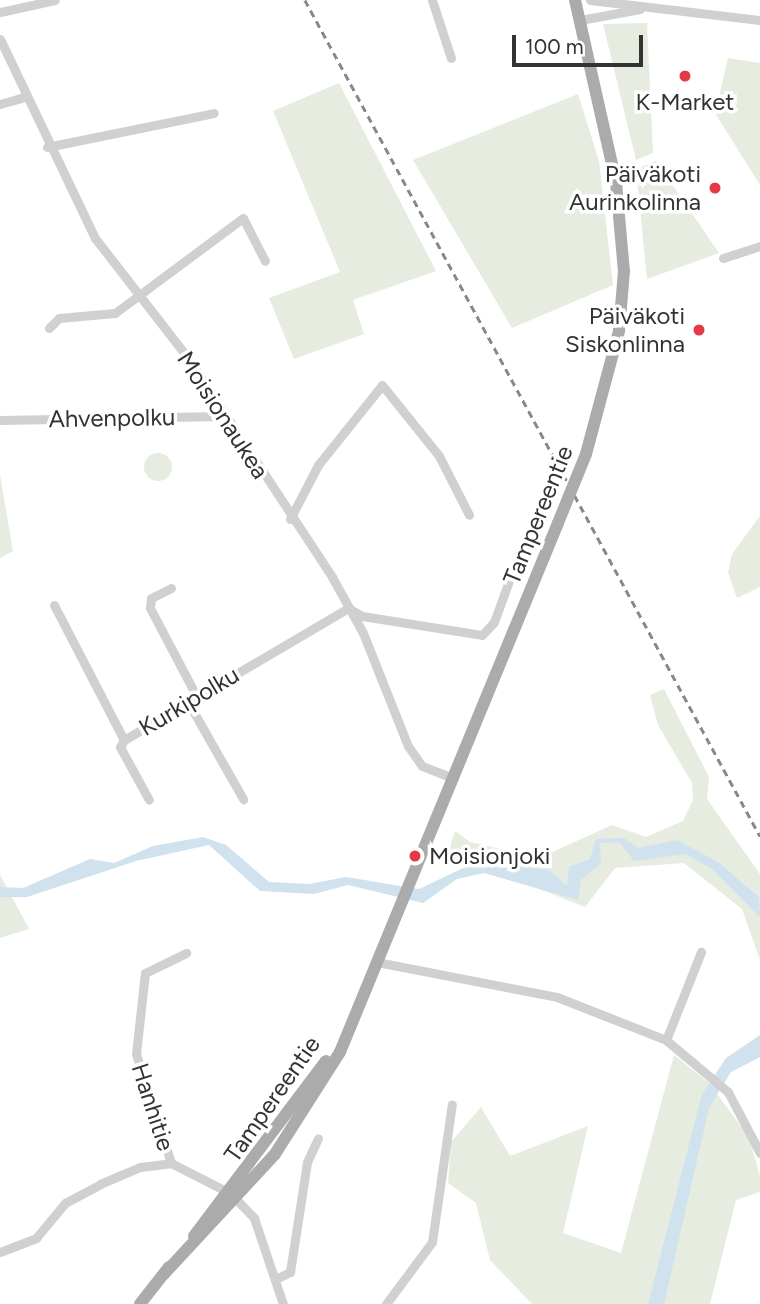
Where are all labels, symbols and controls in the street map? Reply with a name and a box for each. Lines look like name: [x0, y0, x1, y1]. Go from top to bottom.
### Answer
scale bar: [515, 21, 646, 65]
text: 100 m: [525, 34, 584, 59]
marker: K-Market: [677, 68, 693, 84]
place label: K-Market: [636, 88, 734, 116]
place label: Päiväkoti Aurinkolinna: [569, 160, 701, 216]
marker: Päiväkoti Aurinkolinna: [707, 180, 723, 196]
place label: Päiväkoti Siskonlinna: [565, 302, 685, 358]
marker: Päiväkoti Siskonlinna: [691, 322, 707, 338]
street label: Moisionaukea: [171, 346, 275, 484]
street label: Ahvenpolku: [48, 402, 176, 434]
street label: Tampereentie: [497, 441, 579, 589]
street label: Kurkipolku: [134, 660, 244, 742]
place label: Moisionjoki: [429, 842, 550, 870]
marker: Moisionjoki: [407, 848, 423, 864]
street label: Tampereentie: [218, 1030, 326, 1168]
street label: Hanhitie: [125, 1060, 181, 1154]

